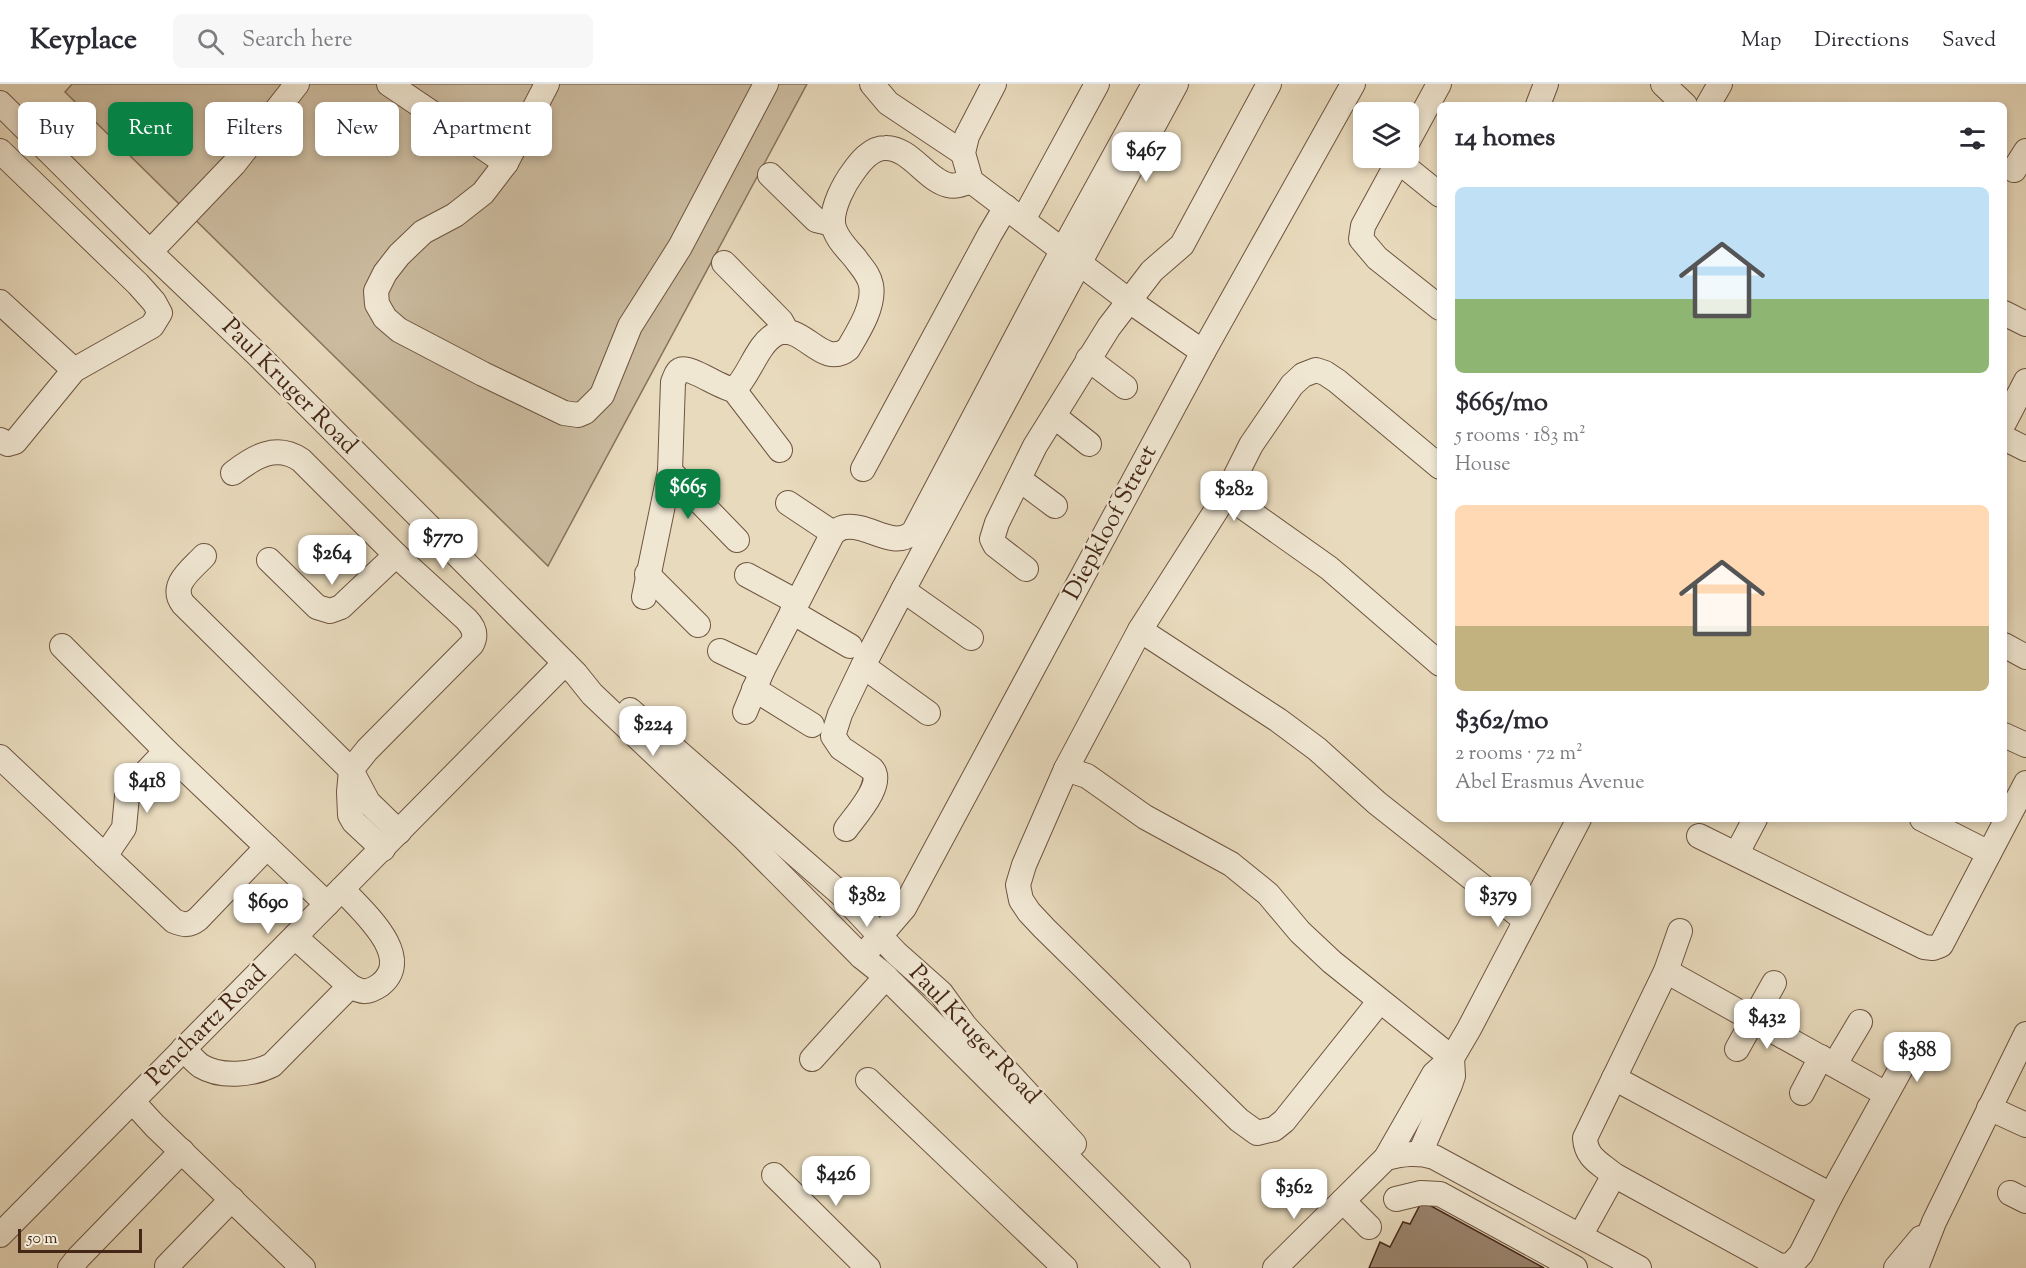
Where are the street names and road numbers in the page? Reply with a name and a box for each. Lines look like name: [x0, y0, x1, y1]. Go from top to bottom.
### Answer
street label: Paul Kruger Road: [213, 311, 365, 463]
street label: Diepkloof Street: [1056, 440, 1166, 606]
street label: Penchartz Road: [139, 958, 275, 1094]
street label: Paul Kruger Road: [900, 958, 1048, 1113]

